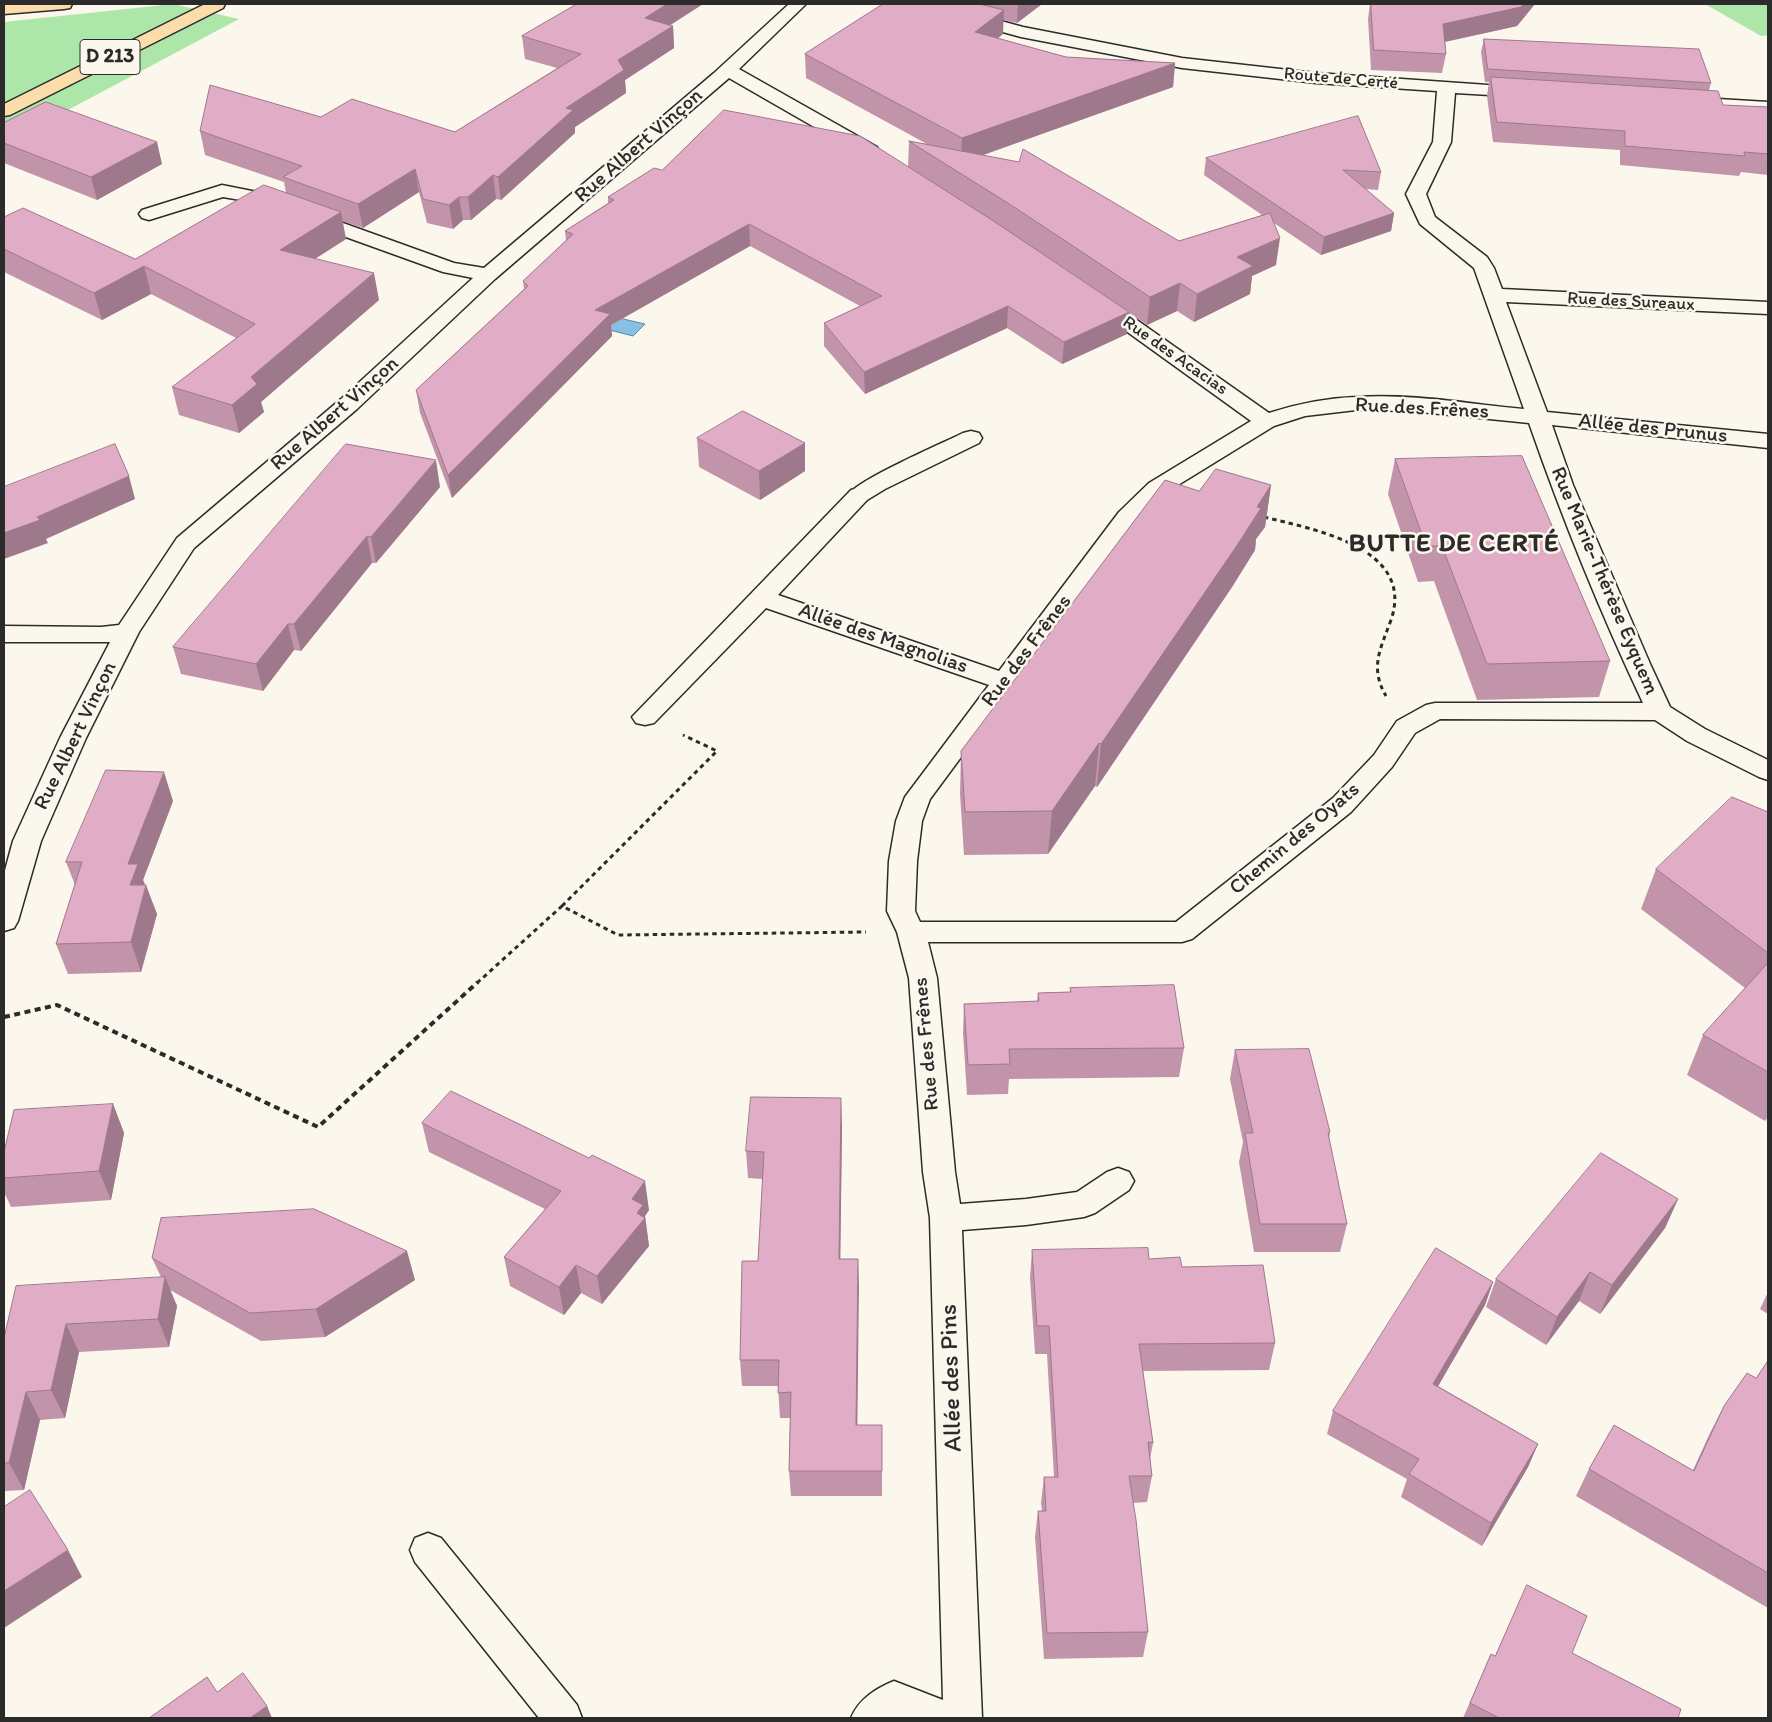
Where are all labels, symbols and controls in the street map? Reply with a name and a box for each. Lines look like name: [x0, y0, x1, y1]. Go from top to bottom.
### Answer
road number: D 213: [80, 40, 140, 74]
street label: Route de Certé: [1283, 63, 1399, 95]
street label: Rue Albert Vinçon: [570, 83, 708, 209]
street label: Rue des Sureaux: [1567, 288, 1695, 316]
street label: Rue des Acacias: [1118, 312, 1232, 400]
street label: Rue Albert Vinçon: [266, 351, 404, 477]
street label: Rue des Frênes: [1354, 393, 1490, 425]
street label: Allée des Prunus: [1577, 409, 1729, 449]
street label: Rue Marie-Thérèse Eyquem: [1545, 463, 1663, 699]
district label: BUTTE DE CERTÉ: [1347, 528, 1561, 560]
street label: Rue des Frênes: [977, 590, 1077, 712]
street label: Allée des Magnolias: [795, 598, 971, 680]
street label: Rue Albert Vinçon: [29, 658, 123, 814]
street label: Chemin des Oyats: [1225, 777, 1365, 901]
street label: Rue des Frênes: [909, 976, 945, 1112]
street label: Allée des Pins: [934, 1304, 970, 1452]

